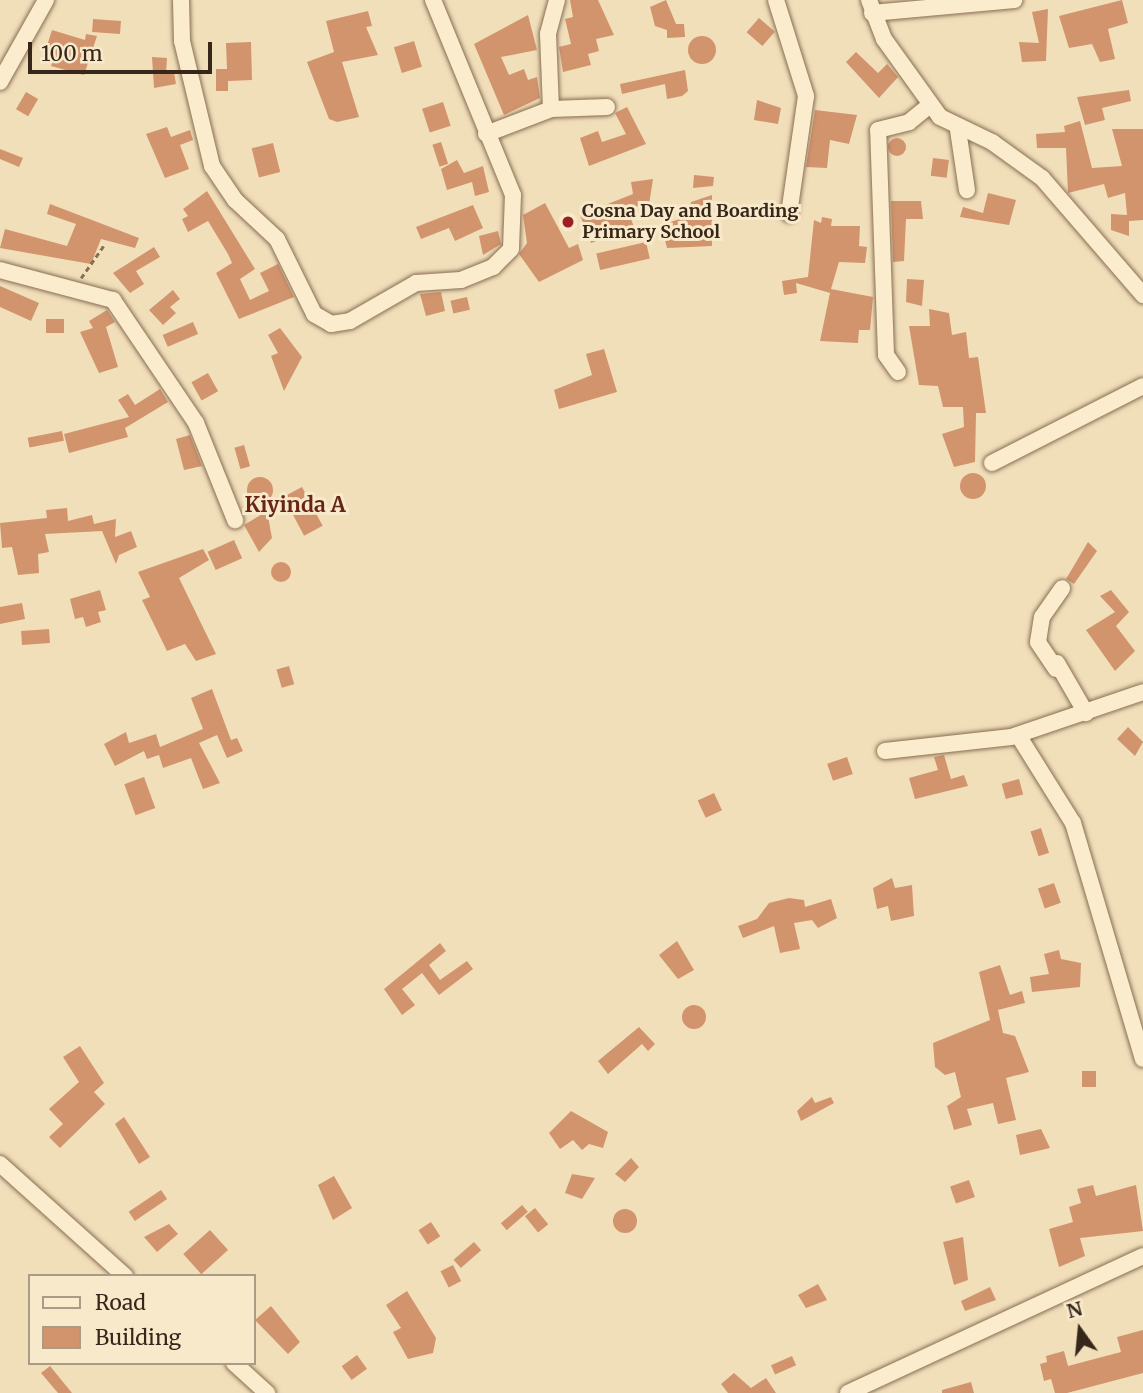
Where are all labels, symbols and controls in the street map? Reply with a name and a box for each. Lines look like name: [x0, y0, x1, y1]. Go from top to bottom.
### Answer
scale bar: [32, 28, 215, 72]
text: 100 m: [41, 40, 103, 67]
place label: Cosna Day and Boarding Primary School: [582, 201, 798, 244]
marker: Cosna Day and Boarding Primary School: [560, 214, 576, 230]
district label: Kiyinda A: [245, 492, 345, 518]
legend: [28, 1274, 256, 1365]
text: Road: [95, 1289, 146, 1316]
north arrow: [1045, 1295, 1115, 1365]
text: N: [1064, 1296, 1085, 1323]
text: Building: [95, 1324, 181, 1351]

